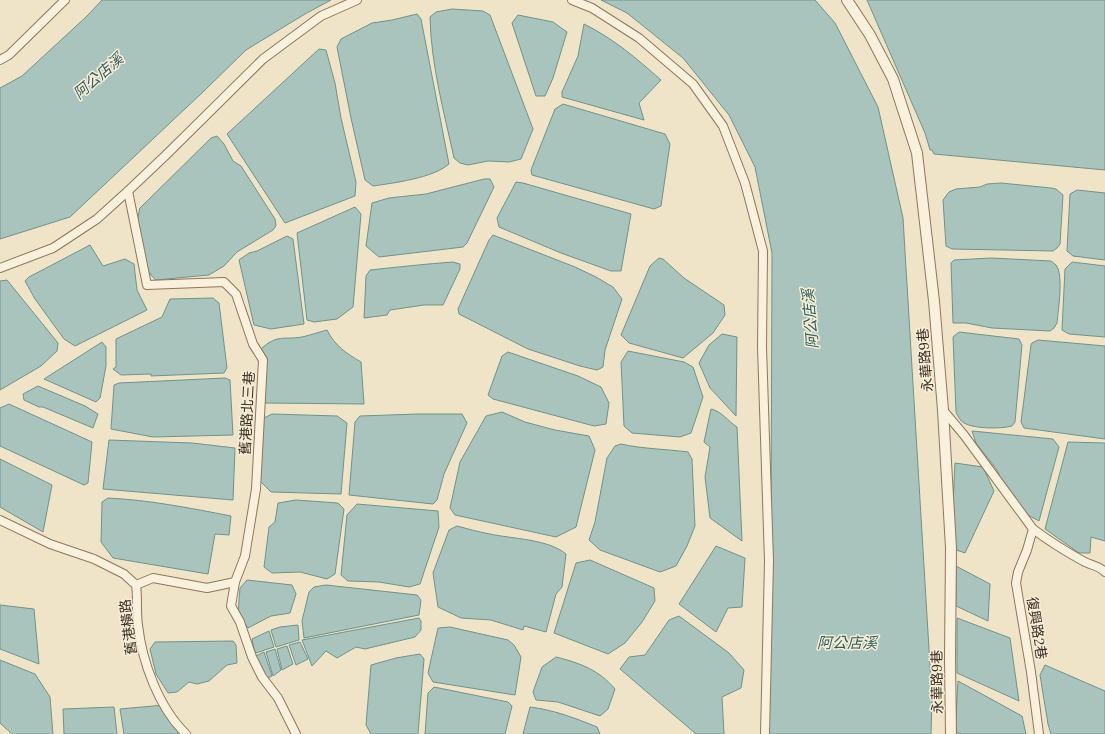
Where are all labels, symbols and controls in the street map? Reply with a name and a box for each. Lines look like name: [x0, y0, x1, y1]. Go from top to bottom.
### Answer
water label: 阿公店溪: [69, 48, 128, 103]
water label: 阿公店溪: [798, 286, 822, 350]
street label: 永華路9巷: [913, 327, 937, 393]
street label: 舊港路北三巷: [236, 371, 258, 455]
street label: 復興路2巷: [1023, 595, 1051, 661]
street label: 舊港橫路: [116, 598, 140, 656]
water label: 阿公店溪: [817, 633, 879, 652]
street label: 永華路9巷: [927, 650, 947, 714]

